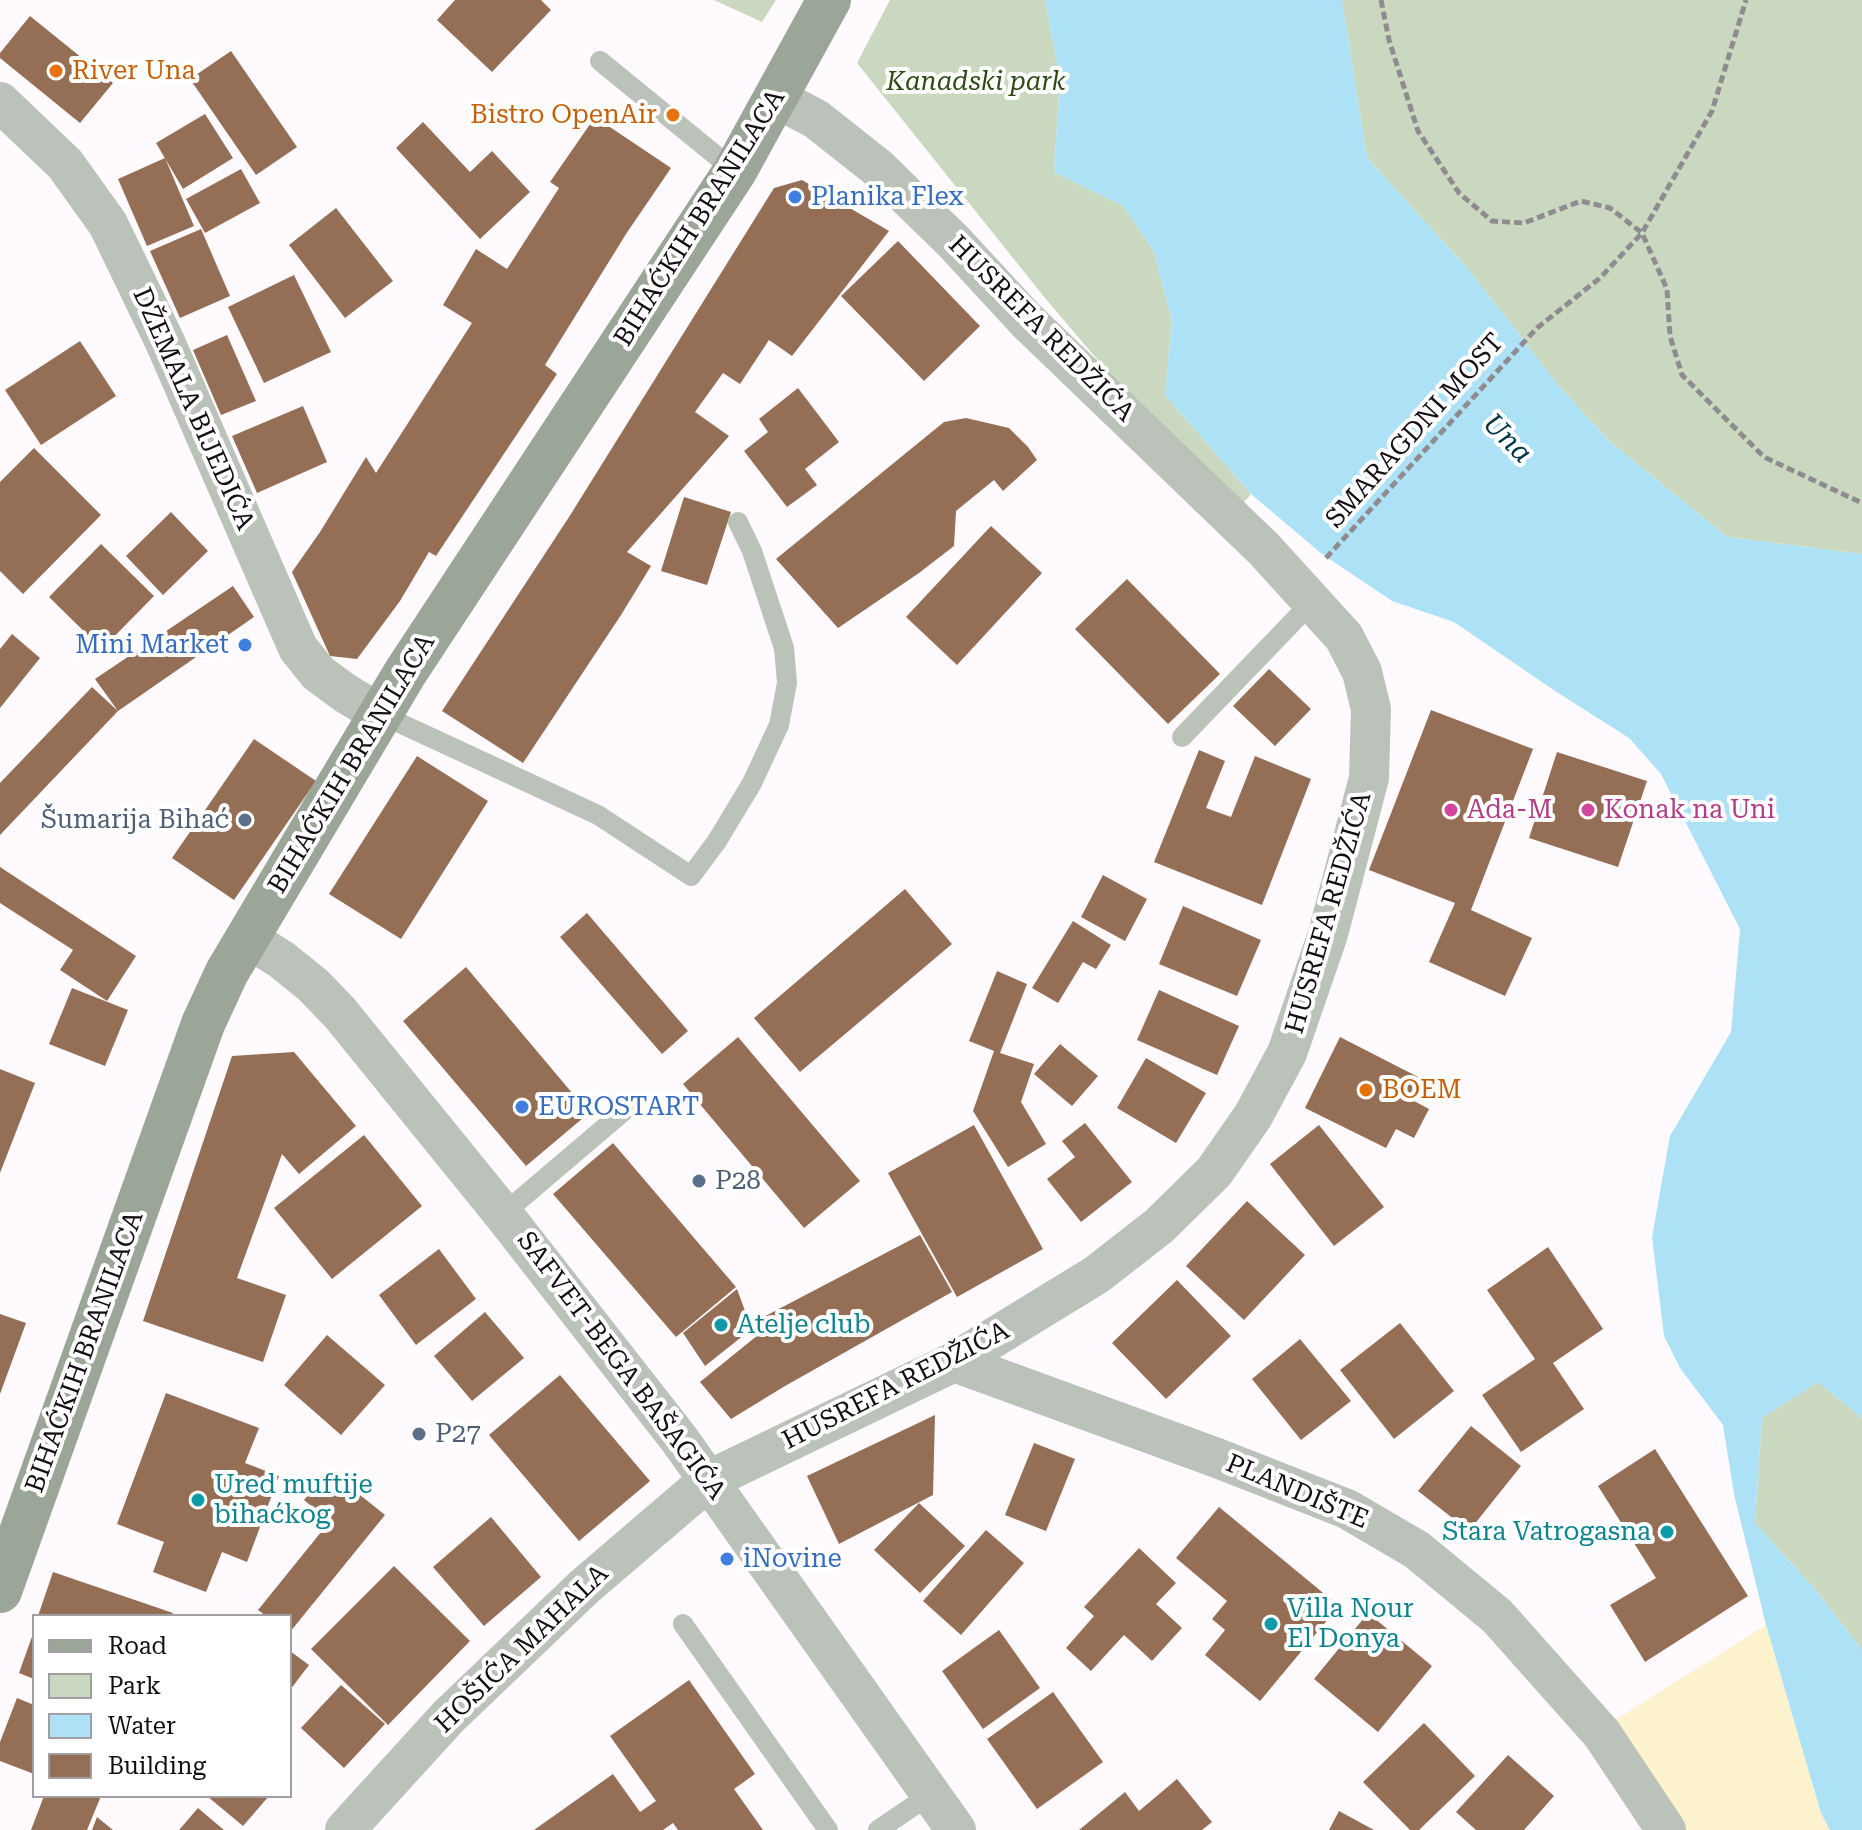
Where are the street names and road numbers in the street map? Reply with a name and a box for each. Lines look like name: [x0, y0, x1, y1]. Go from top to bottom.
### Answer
street label: BIHAĆKIH BRANILACA: [608, 84, 792, 352]
street label: HUSREFA REDŽIĆA: [942, 230, 1140, 428]
street label: DŽEMALA BIJEDIĆA: [125, 283, 261, 535]
street label: SMARAGDNI MOST: [1319, 327, 1511, 535]
street label: BIHAĆKIH BRANILACA: [262, 629, 442, 899]
street label: HUSREFA REDŽIĆA: [1280, 789, 1378, 1037]
street label: BIHAĆKIH BRANILACA: [20, 1207, 150, 1497]
street label: SAFVET-BEGA BAŠAGIĆA: [510, 1226, 732, 1506]
street label: HUSREFA REDŽIĆA: [778, 1315, 1014, 1457]
street label: PLANDIŠTE: [1221, 1448, 1373, 1536]
street label: HOŠIĆA MAHALA: [429, 1558, 615, 1740]

